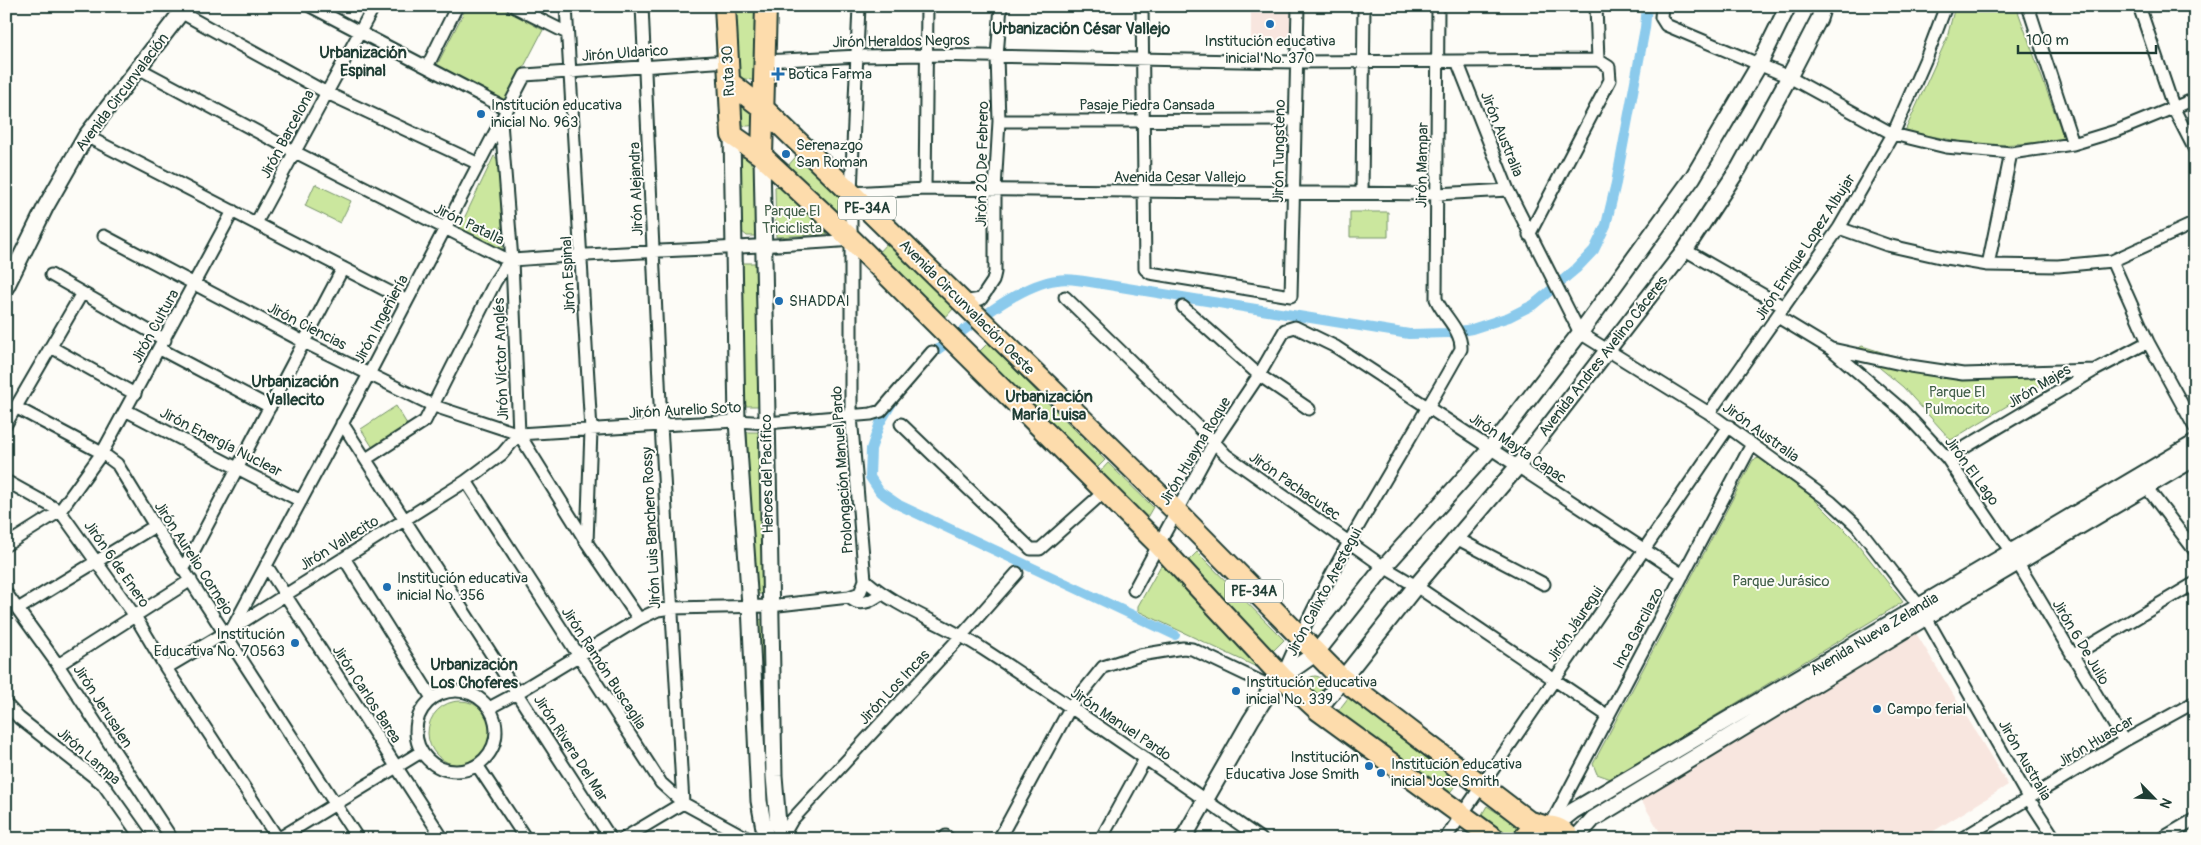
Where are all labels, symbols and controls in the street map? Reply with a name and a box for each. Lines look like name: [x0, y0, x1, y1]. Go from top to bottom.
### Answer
marker: Institución educativa inicial No. 370: [1264, 18, 1276, 30]
district label: Urbanización César Vallejo: [992, 19, 1170, 39]
scale bar: [2018, 22, 2156, 54]
street label: Avenida Circunvalación: [72, 29, 173, 155]
street label: Jirón Heraldos Negros: [832, 31, 970, 52]
text: 100 m: [2026, 31, 2069, 50]
place label: Institución educativa inicial No. 370: [1205, 32, 1336, 68]
street label: Jirón Uldarico: [581, 41, 669, 66]
district label: Urbanización Espinal: [319, 43, 407, 81]
street label: Ruta 30: [718, 45, 739, 97]
place label: Botica Farma: [788, 65, 872, 84]
marker: Botica Farma: [772, 68, 784, 80]
street label: Jirón Barcelona: [256, 87, 319, 182]
street label: Jirón Australia: [1476, 89, 1527, 180]
place label: Institución educativa inicial No. 963: [491, 96, 622, 132]
street label: Pasaje Piedra Cansada: [1079, 96, 1215, 115]
street label: Jirón Tungsteno: [1269, 99, 1290, 203]
street label: Jirón 20 De Febrero: [972, 101, 993, 227]
marker: Institución educativa inicial No. 963: [475, 108, 487, 120]
street label: Jirón Mampar: [1412, 121, 1433, 208]
place label: Serenazgo San Roman: [796, 136, 868, 172]
street label: Jirón Alejandra: [625, 142, 648, 236]
marker: Serenazgo San Roman: [780, 148, 792, 160]
street label: Avenida Cesar Vallejo: [1114, 168, 1246, 187]
street label: Jirón Enrique Lopez Albujar: [1751, 170, 1860, 324]
road number: PE-34A: [838, 197, 896, 220]
street label: Jirón Patalla: [430, 199, 507, 250]
park label: Parque El Triciclista: [762, 202, 822, 238]
street label: Jirón Espinal: [557, 235, 580, 315]
street label: Avenida Circunvalación Oeste: [895, 236, 1039, 380]
street label: Jirón Ingeñiería: [350, 271, 413, 367]
street label: Avenida Andres Avelino Cáceres: [1535, 272, 1672, 441]
street label: Jirón Cultura: [127, 286, 184, 366]
place label: SHADDAI: [789, 292, 850, 311]
marker: SHADDAI: [773, 295, 785, 307]
street label: Jirón Víctor Anglés: [490, 297, 513, 421]
street label: Jirón Ciencias: [264, 298, 350, 355]
street label: Jirón Majes: [2004, 360, 2075, 413]
district label: Urbanización Vallecito: [251, 372, 339, 410]
park label: Parque El Pulmocito: [1924, 383, 1990, 419]
street label: Prolongación Manuel Pardo: [827, 385, 858, 555]
district label: Urbanización María Luisa: [1005, 387, 1093, 425]
street label: Jirón Huayna Roque: [1156, 393, 1236, 509]
street label: Jirón Aurelio Soto: [628, 398, 742, 423]
street label: Jirón Australia: [1719, 398, 1803, 467]
street label: Jirón Energía Nuclear: [156, 403, 286, 482]
street label: Jirón Mayta Capac: [1465, 409, 1570, 488]
street label: Heroes del Pacífico: [757, 414, 778, 534]
street label: Jirón El Lago: [1940, 433, 2003, 510]
street label: Jirón Luis Banchero Rossy: [638, 446, 665, 610]
street label: Jirón Pachacutec: [1245, 448, 1345, 525]
street label: Jirón Aurelio Cornejo: [150, 498, 237, 619]
street label: Jirón Vallecito: [296, 512, 382, 575]
street label: Jirón 6 de Enero: [80, 517, 154, 612]
street label: Jirón Calixto Arestegui: [1283, 525, 1366, 660]
place label: Institución educativa inicial No. 356: [397, 569, 528, 605]
park label: Parque Jurásico: [1732, 572, 1830, 591]
road number: PE-34A: [1225, 580, 1283, 602]
marker: Institución educativa inicial No. 356: [381, 581, 393, 593]
street label: Jirón Jáuregui: [1543, 583, 1608, 666]
street label: Inca Garcilazo: [1609, 584, 1668, 672]
street label: Avenida Nueva Zelandia: [1806, 588, 1942, 680]
street label: Jirón 6 De Julio: [2048, 596, 2113, 688]
street label: Jirón Ramón Buscaglia: [557, 603, 650, 733]
place label: Institución Educativa No. 70563: [154, 625, 285, 661]
marker: Institución Educativa No. 70563: [289, 637, 301, 649]
street label: Jirón Carlos Barea: [328, 642, 405, 747]
street label: Jirón Los Incas: [855, 646, 934, 729]
district label: Urbanización Los Choferes: [430, 655, 519, 693]
street label: Jirón Jerusalen: [69, 661, 137, 751]
place label: Institución educativa inicial No. 339: [1246, 673, 1377, 709]
street label: Jirón Manuel Pardo: [1067, 684, 1175, 765]
marker: Institución educativa inicial No. 339: [1230, 685, 1242, 697]
street label: Jirón Rivera Del Mar: [529, 691, 613, 806]
place label: Campo ferial: [1887, 700, 1966, 719]
marker: Campo ferial: [1871, 703, 1883, 715]
street label: Jirón Huascar: [2055, 711, 2138, 772]
street label: Jirón Australia: [1994, 716, 2055, 804]
street label: Jirón Lampa: [53, 724, 124, 789]
place label: Institución Educativa Jose Smith: [1226, 748, 1359, 784]
place label: Institución educativa inicial Jose Smith: [1391, 755, 1522, 791]
marker: Institución Educativa Jose Smith: [1363, 760, 1375, 772]
marker: Institución educativa inicial Jose Smith: [1375, 767, 1387, 779]
north arrow: [2128, 772, 2178, 822]
text: N: [2156, 795, 2175, 811]

